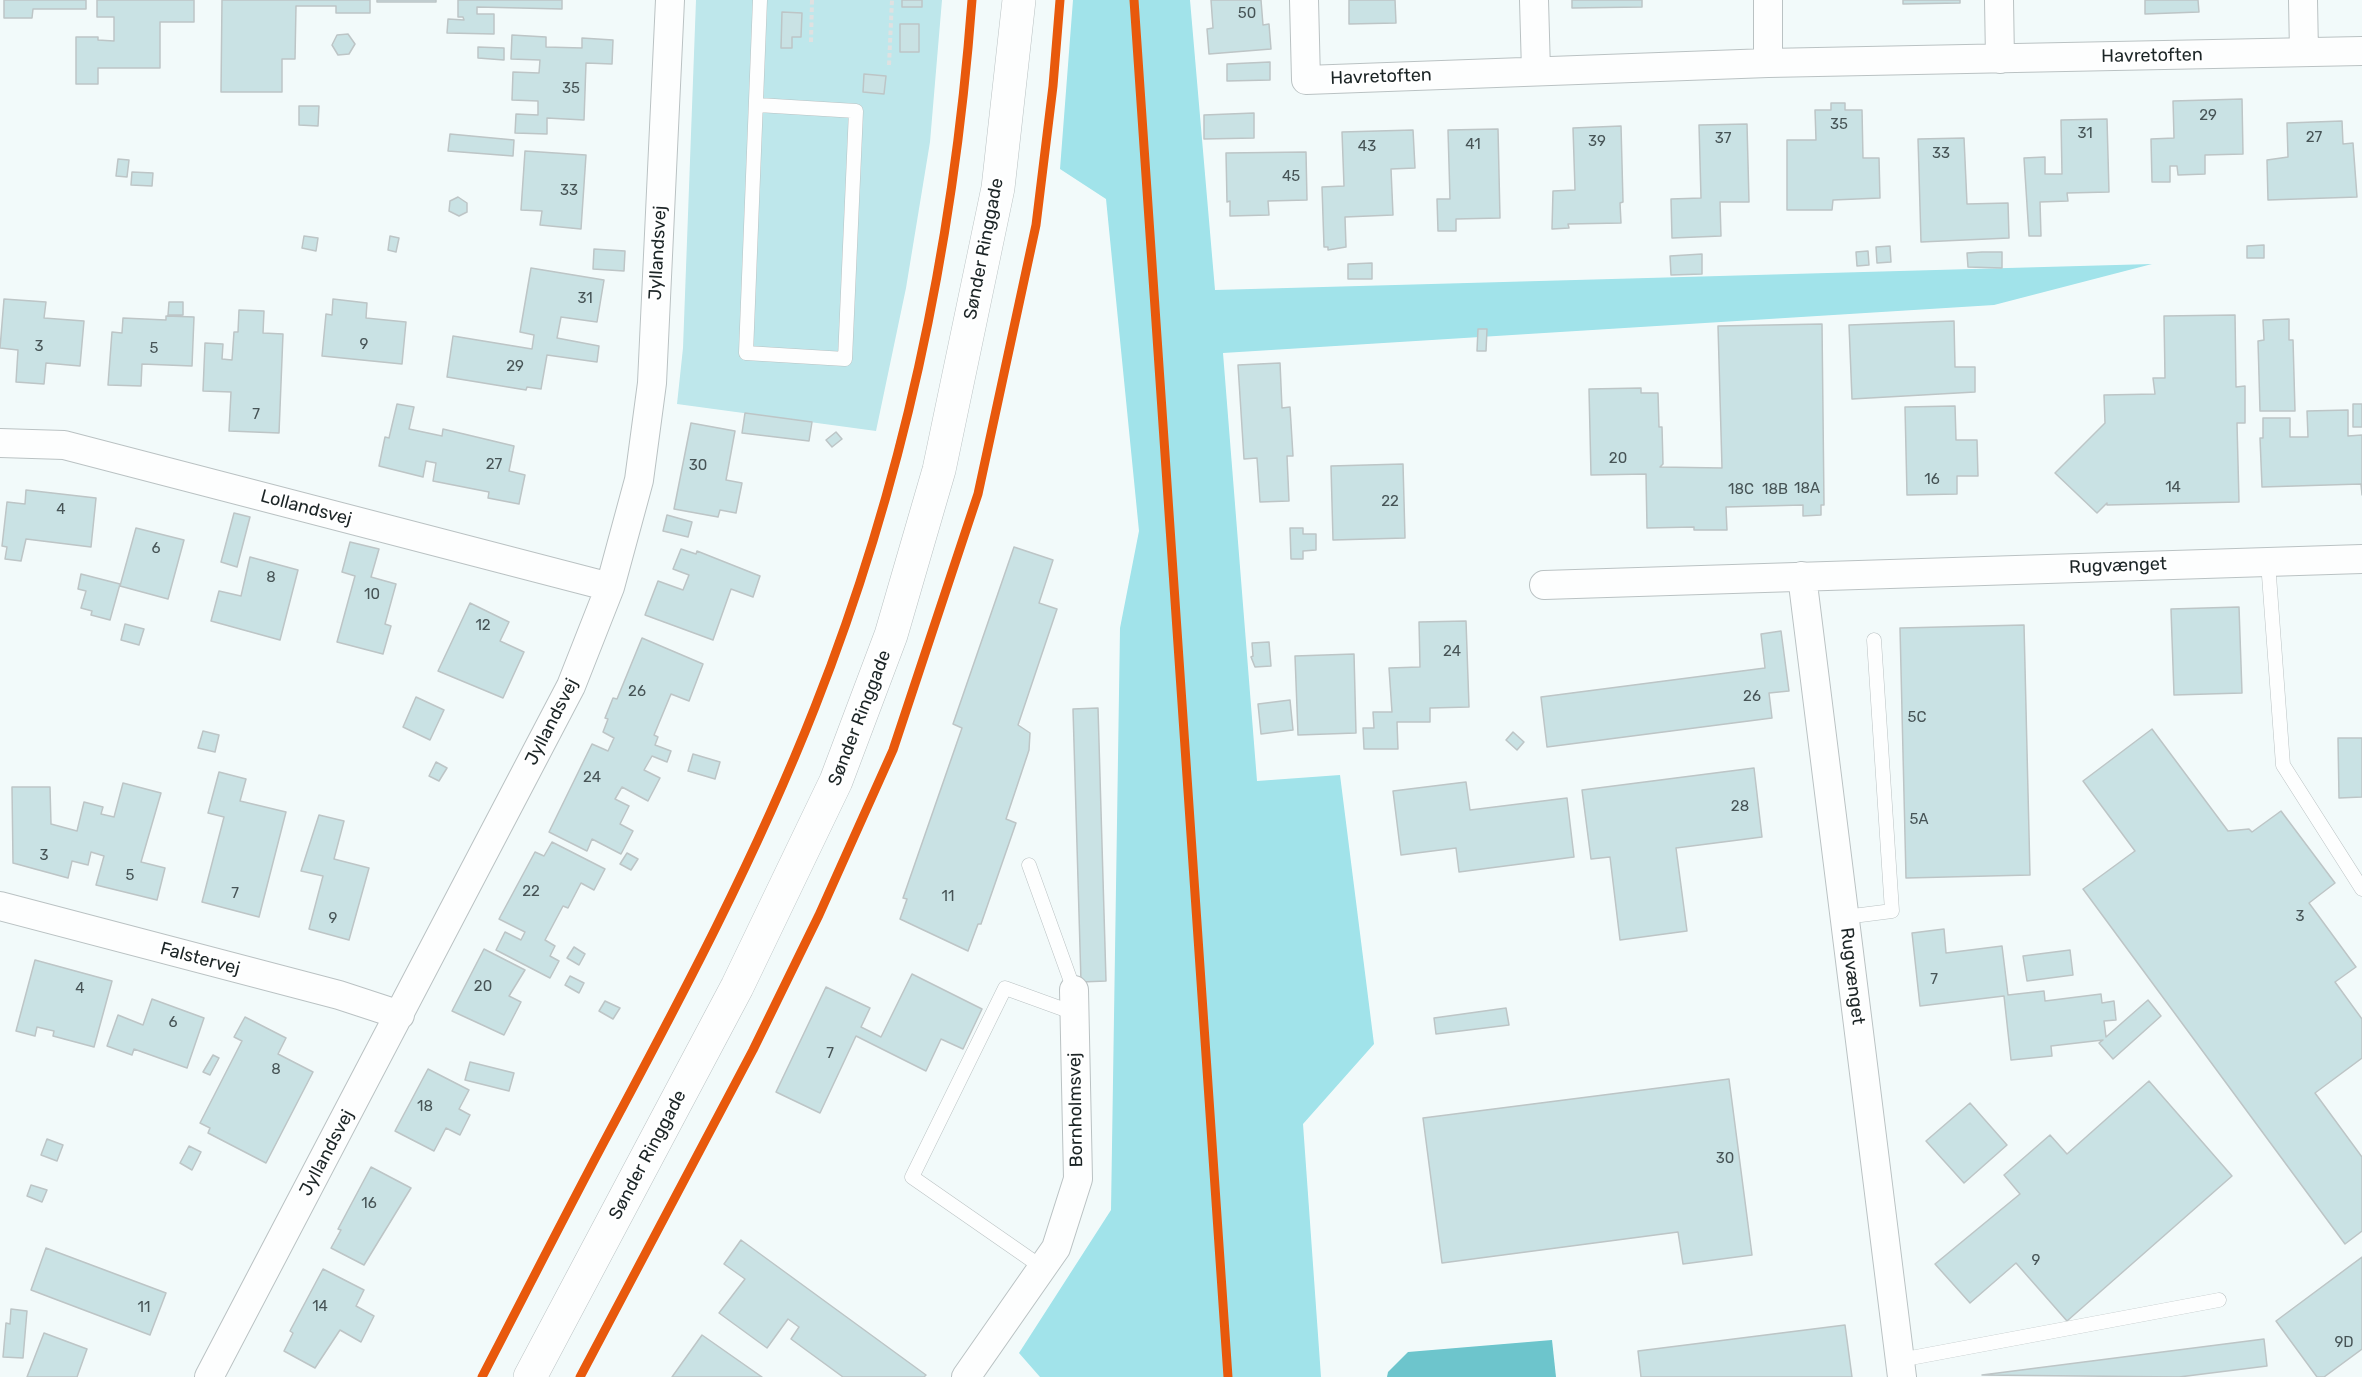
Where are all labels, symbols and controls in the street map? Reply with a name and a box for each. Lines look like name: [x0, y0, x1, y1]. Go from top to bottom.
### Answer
house number: 50: [1238, 5, 1256, 23]
street label: Havretoften: [2101, 44, 2203, 68]
street label: Havretoften: [1330, 64, 1432, 90]
house number: 35: [562, 80, 580, 98]
house number: 29: [2199, 107, 2217, 125]
house number: 35: [1830, 116, 1848, 134]
house number: 31: [2077, 125, 2093, 143]
house number: 27: [2306, 129, 2322, 147]
house number: 37: [1715, 130, 1731, 148]
house number: 39: [1588, 133, 1606, 151]
house number: 41: [1465, 136, 1481, 154]
house number: 43: [1358, 138, 1376, 156]
house number: 33: [1932, 145, 1950, 163]
house number: 45: [1282, 168, 1300, 186]
street label: Sønder Ringgade: [960, 176, 1008, 322]
house number: 33: [560, 182, 578, 200]
street label: Jyllandsvej: [645, 205, 671, 301]
house number: 31: [577, 290, 593, 308]
house number: 9: [360, 336, 368, 354]
house number: 3: [34, 338, 44, 356]
house number: 5: [150, 340, 158, 358]
house number: 29: [506, 358, 524, 376]
house number: 7: [252, 406, 260, 424]
house number: 20: [1609, 450, 1627, 468]
house number: 27: [486, 456, 502, 474]
house number: 30: [689, 457, 707, 475]
house number: 16: [1924, 471, 1940, 489]
house number: 14: [2165, 479, 2181, 497]
house number: 18A: [1794, 480, 1820, 498]
house number: 18C: [1728, 481, 1754, 499]
house number: 18B: [1762, 481, 1788, 499]
street label: Lollandsvej: [258, 485, 354, 531]
house number: 22: [1381, 493, 1399, 511]
house number: 4: [56, 501, 66, 519]
house number: 6: [151, 540, 161, 558]
street label: Rugvænget: [2069, 554, 2167, 578]
house number: 8: [266, 569, 276, 587]
house number: 10: [364, 586, 380, 604]
house number: 12: [475, 617, 491, 635]
house number: 24: [1443, 643, 1461, 661]
street label: Sønder Ringgade: [824, 647, 896, 789]
street label: Jyllandsvej: [521, 675, 583, 769]
house number: 26: [628, 683, 646, 701]
house number: 26: [1743, 688, 1761, 706]
house number: 5C: [1908, 709, 1926, 727]
house number: 24: [583, 769, 601, 787]
house number: 28: [1731, 798, 1749, 816]
house number: 5A: [1910, 811, 1928, 829]
house number: 3: [39, 847, 49, 865]
house number: 5: [126, 867, 134, 885]
house number: 22: [522, 883, 540, 901]
house number: 7: [231, 885, 239, 903]
house number: 11: [942, 888, 954, 906]
house number: 3: [2295, 908, 2305, 926]
house number: 9: [329, 910, 337, 928]
street label: Rugvænget: [1835, 926, 1869, 1026]
street label: Falstervej: [158, 938, 242, 980]
house number: 7: [1930, 971, 1938, 989]
house number: 20: [474, 978, 492, 996]
house number: 4: [75, 980, 85, 998]
house number: 6: [168, 1014, 178, 1032]
house number: 7: [826, 1045, 834, 1063]
street label: Bornholmsvej: [1064, 1052, 1088, 1168]
house number: 8: [271, 1061, 281, 1079]
street label: Sønder Ringgade: [605, 1086, 691, 1224]
house number: 18: [417, 1098, 433, 1116]
street label: Jyllandsvej: [295, 1106, 359, 1200]
house number: 30: [1716, 1150, 1734, 1168]
house number: 16: [361, 1195, 377, 1213]
house number: 9: [2032, 1252, 2040, 1270]
house number: 14: [312, 1298, 328, 1316]
house number: 11: [138, 1299, 150, 1317]
house number: 9D: [2334, 1334, 2354, 1352]

